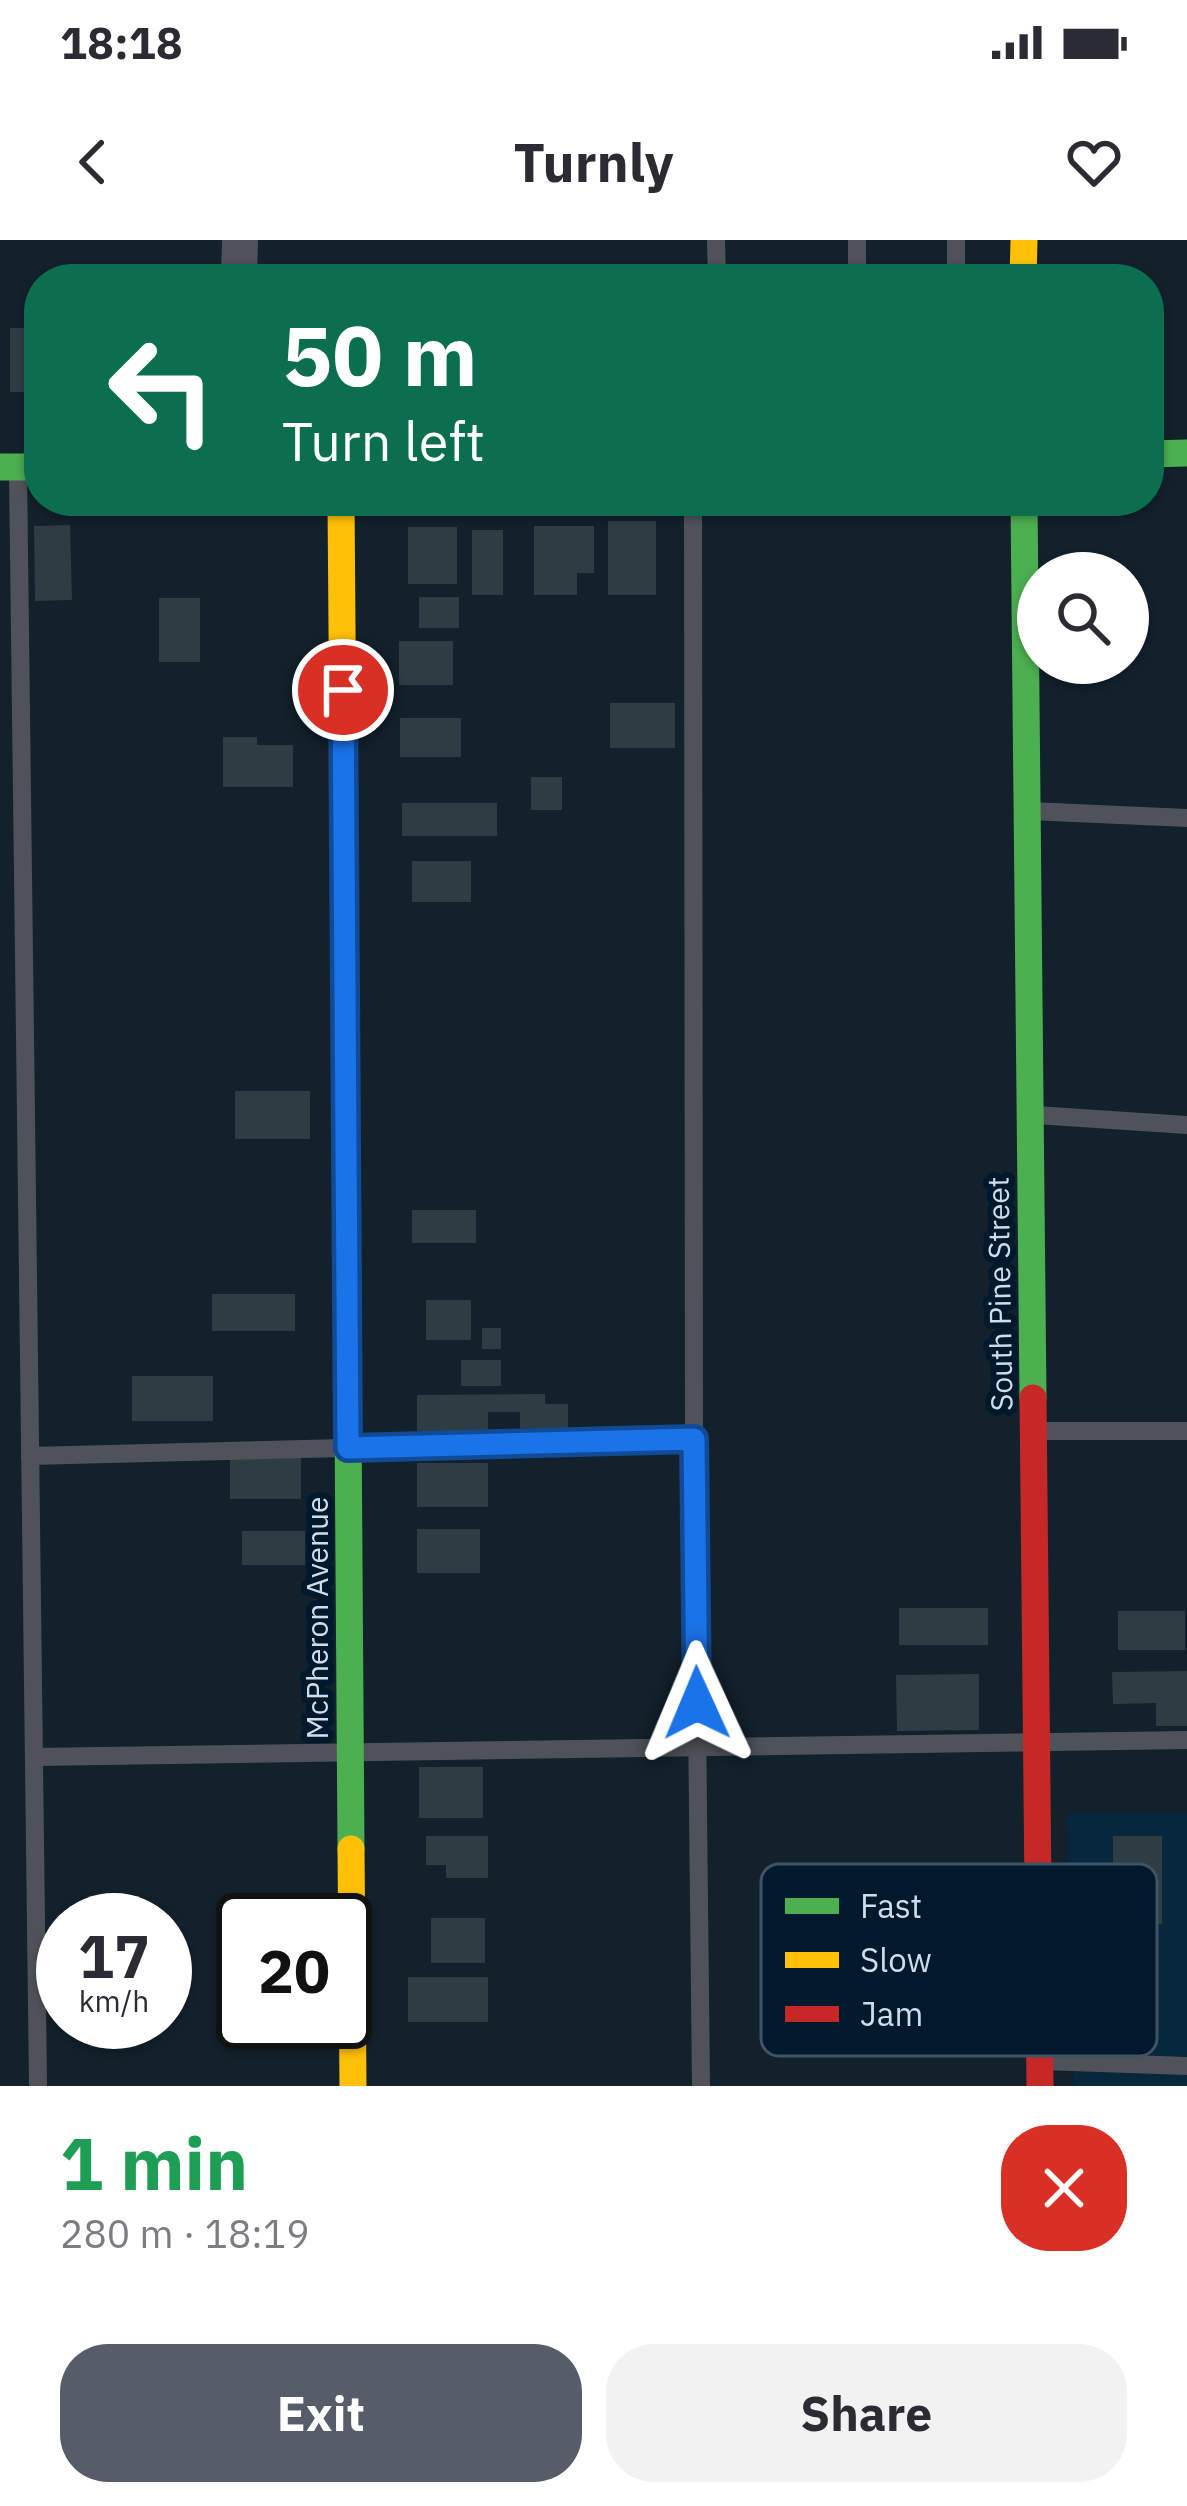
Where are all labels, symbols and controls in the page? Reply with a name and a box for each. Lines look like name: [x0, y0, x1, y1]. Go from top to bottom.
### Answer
text: 18:18: [60, 13, 183, 71]
text: Turnly: [513, 127, 674, 197]
icon: back: [60, 129, 126, 195]
icon: heart: [1061, 129, 1127, 195]
text: 50 m: [282, 300, 478, 409]
icon: left: [84, 312, 240, 468]
text: Turn left: [282, 406, 485, 476]
map controls: [1017, 552, 1149, 684]
button: search: [1017, 552, 1149, 684]
pin: [292, 639, 394, 741]
icon: arrive: [310, 657, 376, 723]
street label: South Pine Street: [977, 1176, 1021, 1412]
street label: McPheron Avenue: [297, 1496, 336, 1740]
position arrow: [634, 1640, 760, 1766]
legend: [761, 1864, 1157, 2056]
text: Fast: [860, 1884, 922, 1927]
speed limit sign: 20: [216, 1893, 372, 2049]
text: 17: [78, 1916, 150, 1995]
text: Slow: [860, 1938, 932, 1981]
text: km/h: [79, 1981, 149, 2020]
text: Jam: [860, 1992, 923, 2035]
text: 1 min: [60, 2116, 248, 2210]
button: close: [1001, 2125, 1127, 2251]
text: 280 m · 18:19: [60, 2208, 310, 2259]
button: Exit: [60, 2344, 582, 2482]
button: Share: [606, 2344, 1127, 2482]

